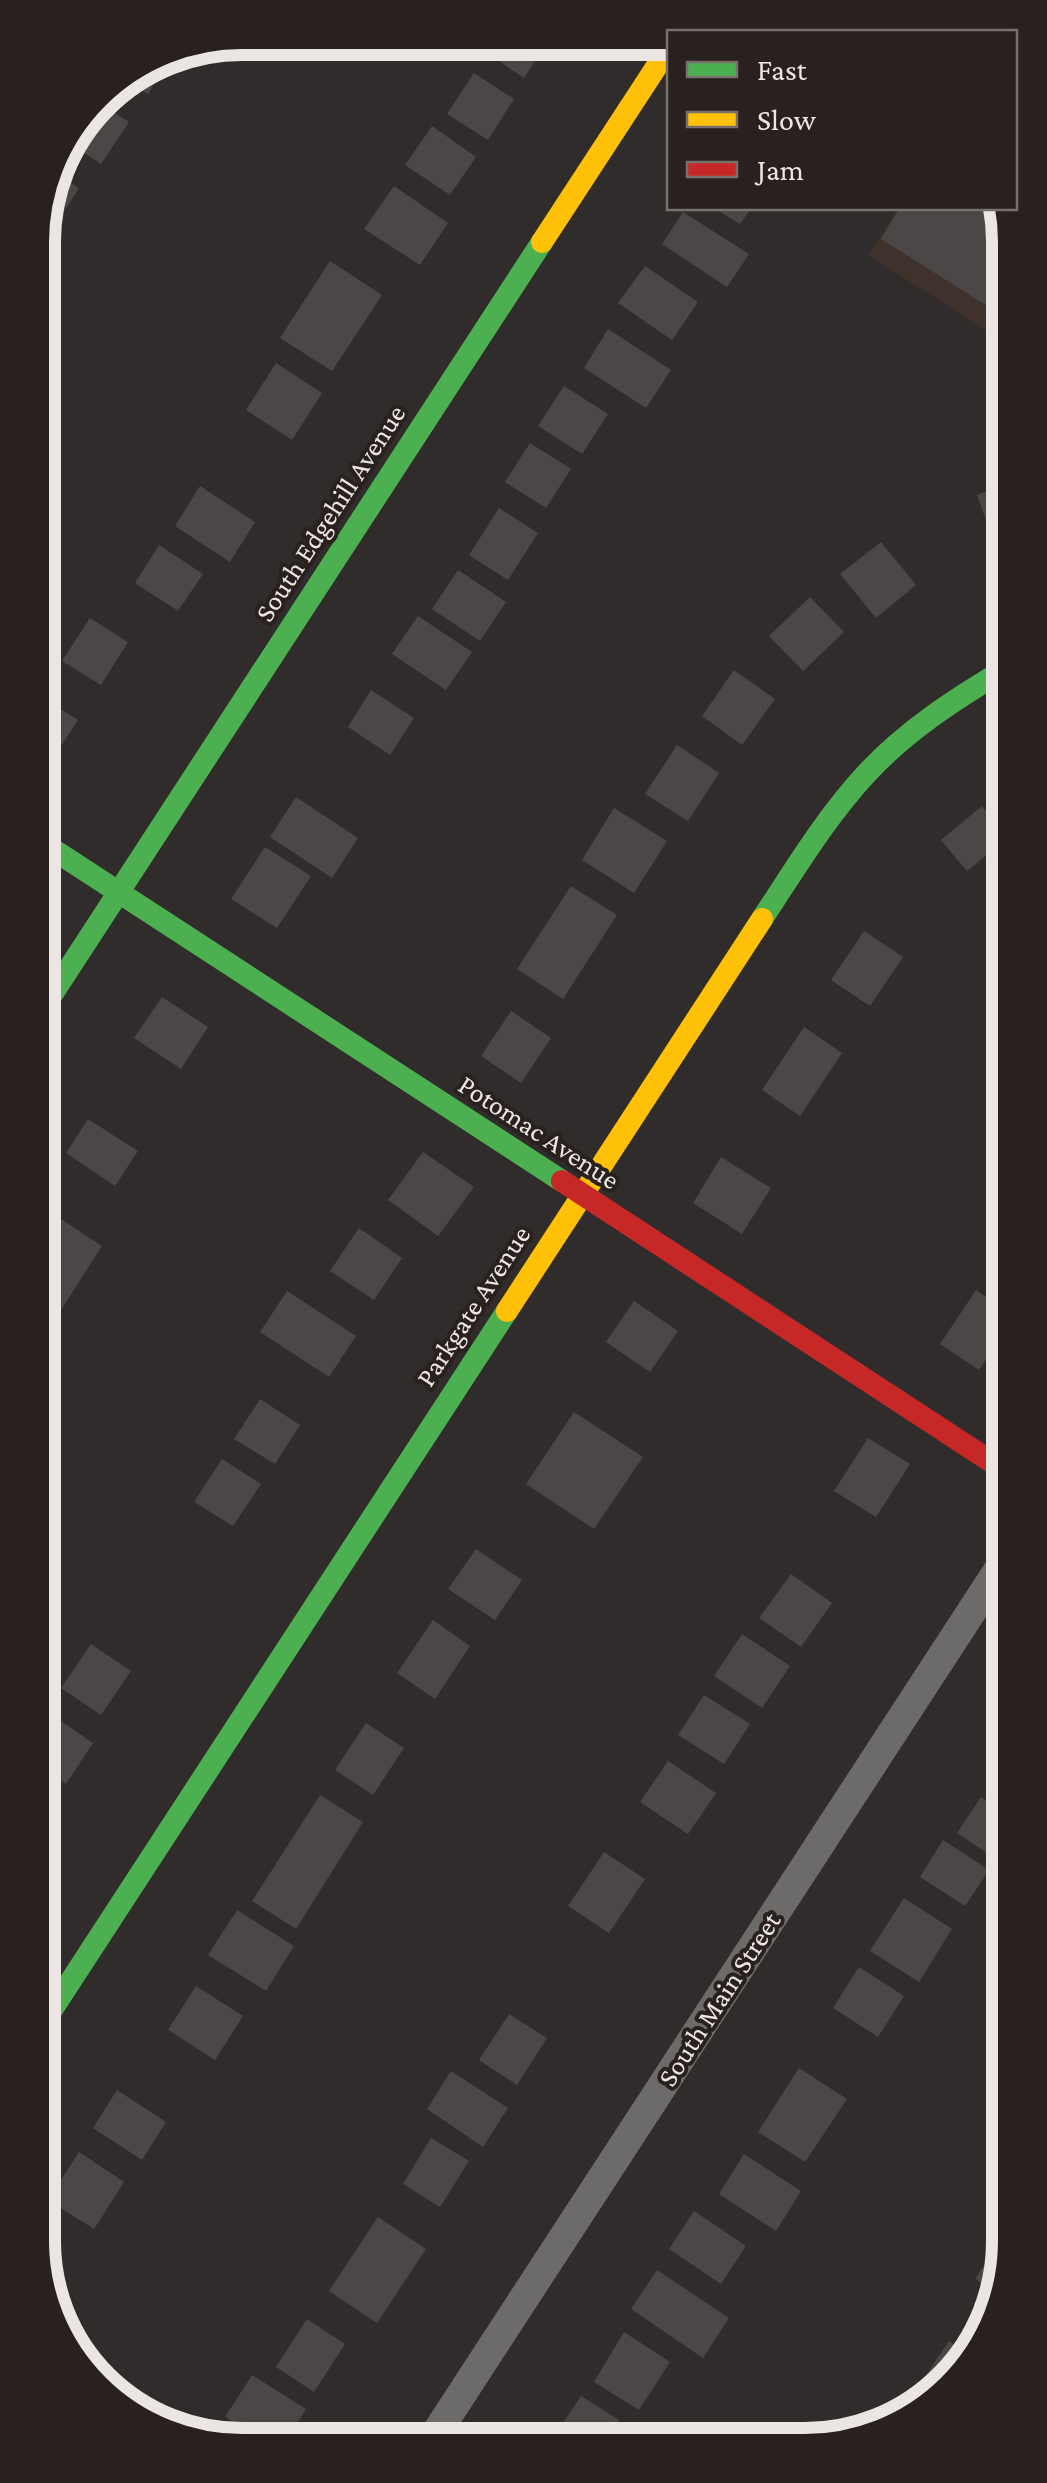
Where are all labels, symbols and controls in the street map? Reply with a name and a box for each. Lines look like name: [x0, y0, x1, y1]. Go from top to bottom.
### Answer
legend: [667, 30, 1017, 210]
text: Fast: [757, 53, 808, 86]
text: Slow: [757, 103, 817, 136]
text: Jam: [754, 153, 804, 186]
street label: South Edgehill Avenue: [248, 399, 412, 627]
street label: Potomac Avenue: [453, 1069, 625, 1195]
street label: Parkgate Avenue: [410, 1220, 536, 1392]
street label: South Main Street: [651, 1906, 787, 2092]

